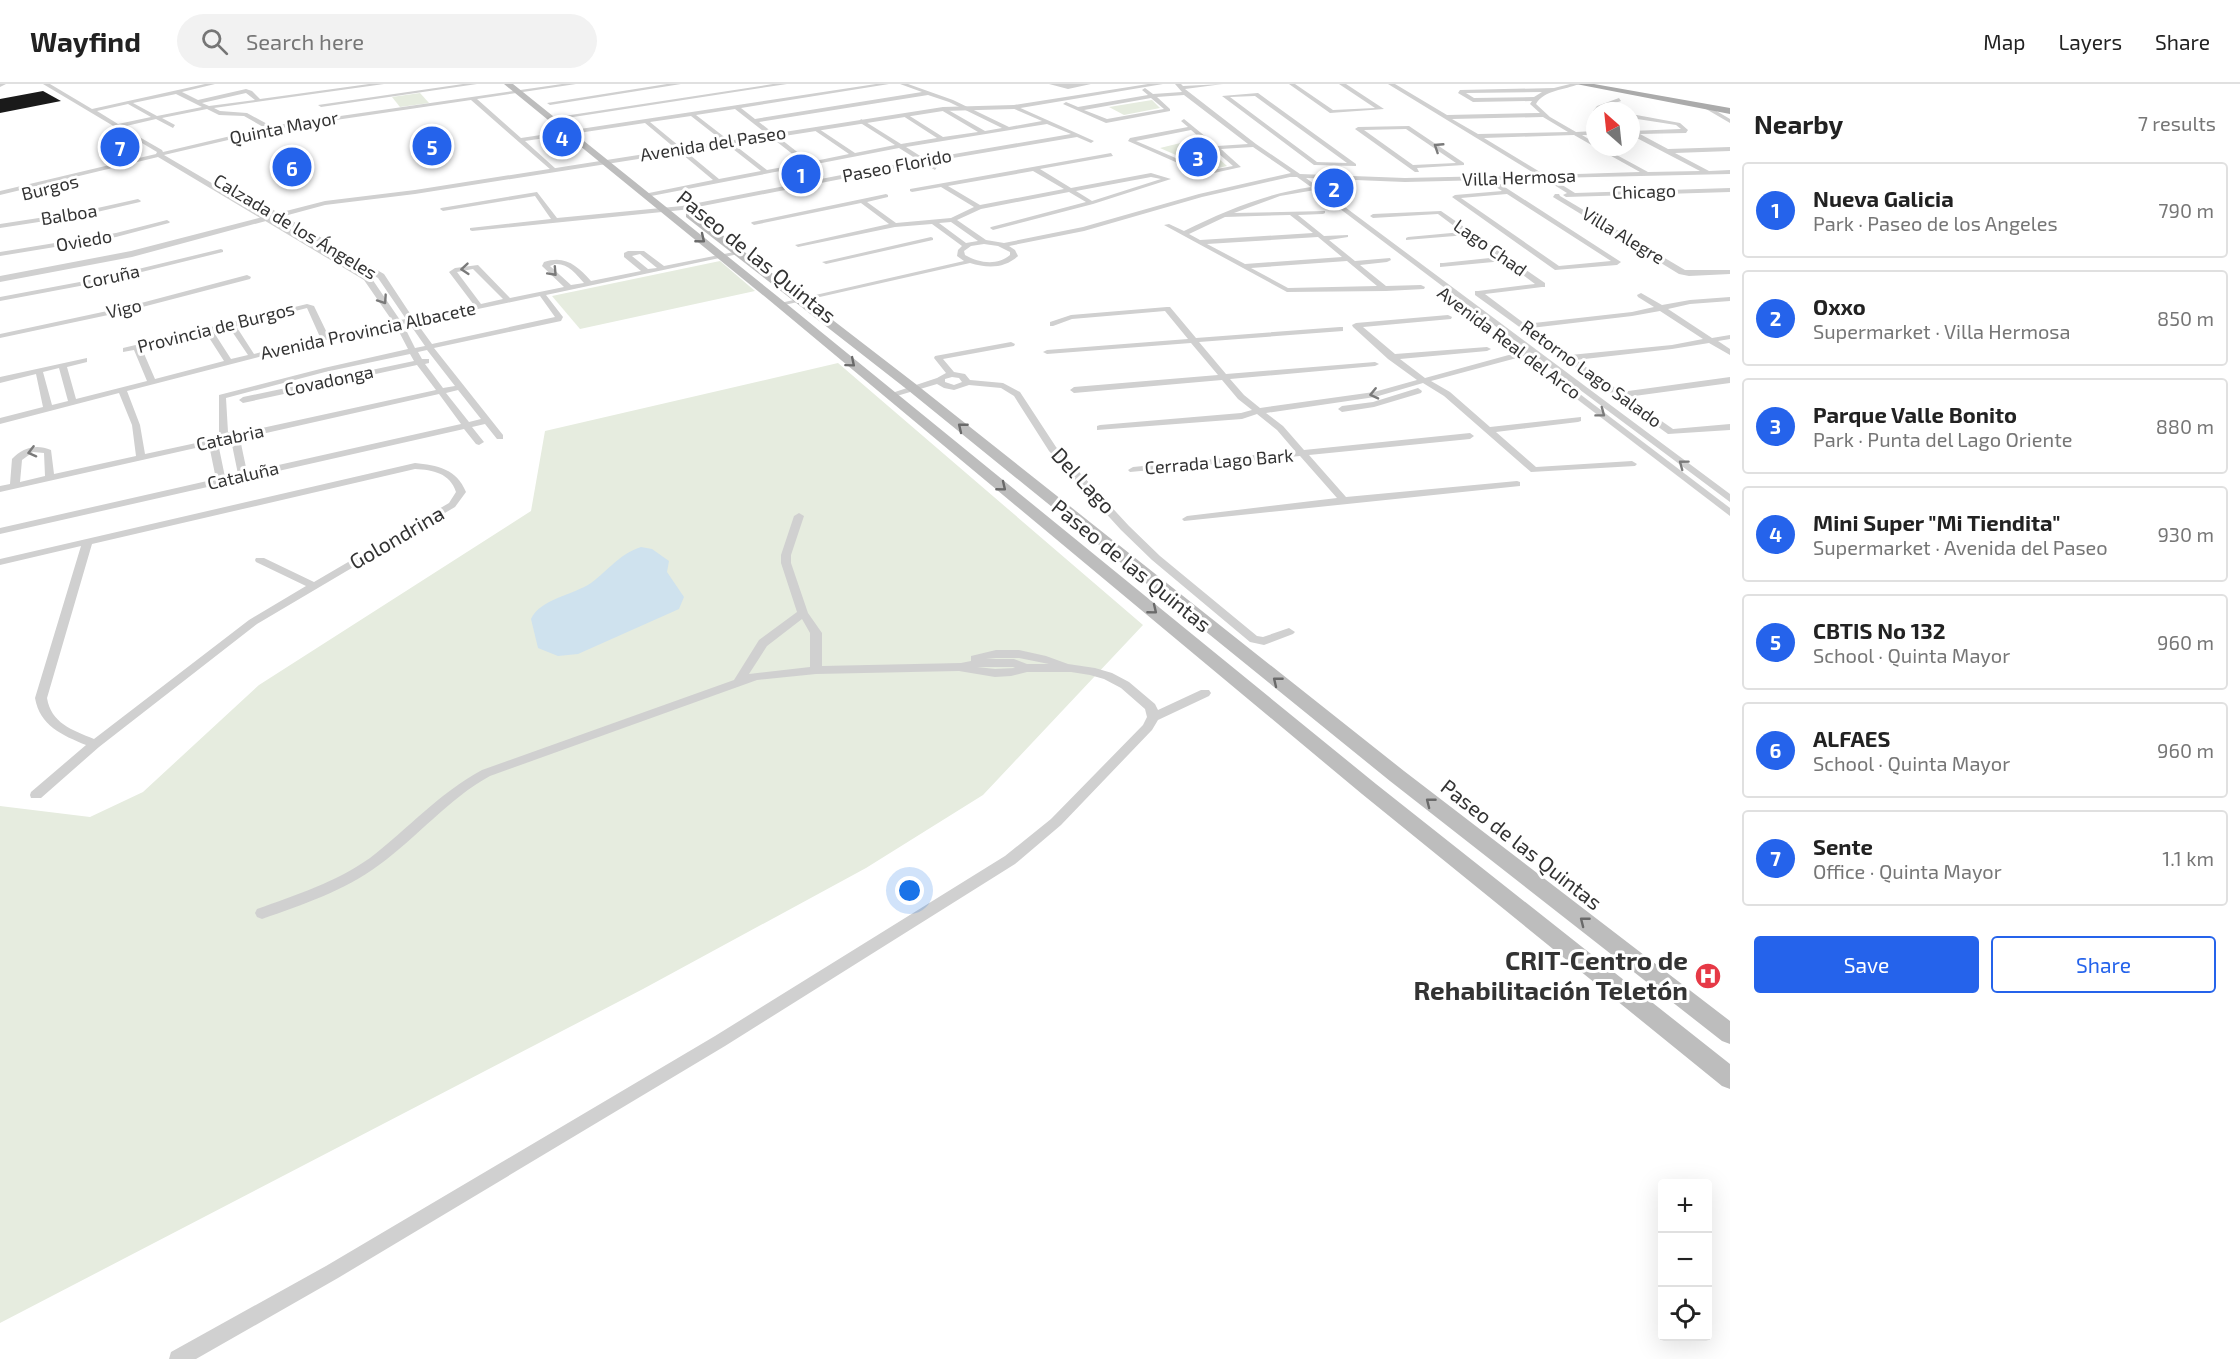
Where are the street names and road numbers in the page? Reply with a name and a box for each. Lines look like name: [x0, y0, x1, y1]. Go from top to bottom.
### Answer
street label: Quinta Mayor: [227, 106, 340, 148]
street label: Avenida del Paseo: [638, 121, 787, 165]
street label: Paseo Florido: [840, 144, 953, 186]
street label: Villa Hermosa: [1462, 164, 1576, 190]
street label: Burgos: [19, 169, 81, 205]
street label: Calzada de los Ángeles: [210, 169, 381, 284]
street label: Chicago: [1612, 179, 1676, 203]
street label: Paseo de las Quintas: [672, 184, 841, 328]
street label: Balboa: [39, 199, 99, 229]
street label: Villa Alegre: [1578, 202, 1669, 268]
street label: Lago Chad: [1450, 214, 1531, 280]
street label: Oviedo: [54, 224, 113, 256]
street label: Coruña: [80, 259, 142, 293]
street label: Avenida Real del Arco: [1433, 281, 1586, 403]
street label: Vigo: [104, 293, 144, 323]
street label: Avenida Provincia Albacete: [258, 296, 477, 364]
street label: Provincia de Burgos: [135, 297, 297, 357]
street label: Retorno Lago Salado: [1517, 315, 1666, 432]
street label: Covadonga: [282, 360, 375, 400]
street label: Catabria: [194, 419, 266, 455]
street label: Del Lago: [1047, 442, 1121, 518]
street label: Cerrada Lago Bark: [1144, 444, 1294, 478]
street label: Cataluña: [205, 456, 281, 494]
street label: Paseo de las Quintas: [1047, 493, 1216, 637]
street label: Golondrina: [345, 500, 448, 574]
street label: Paseo de las Quintas: [1436, 773, 1607, 915]

